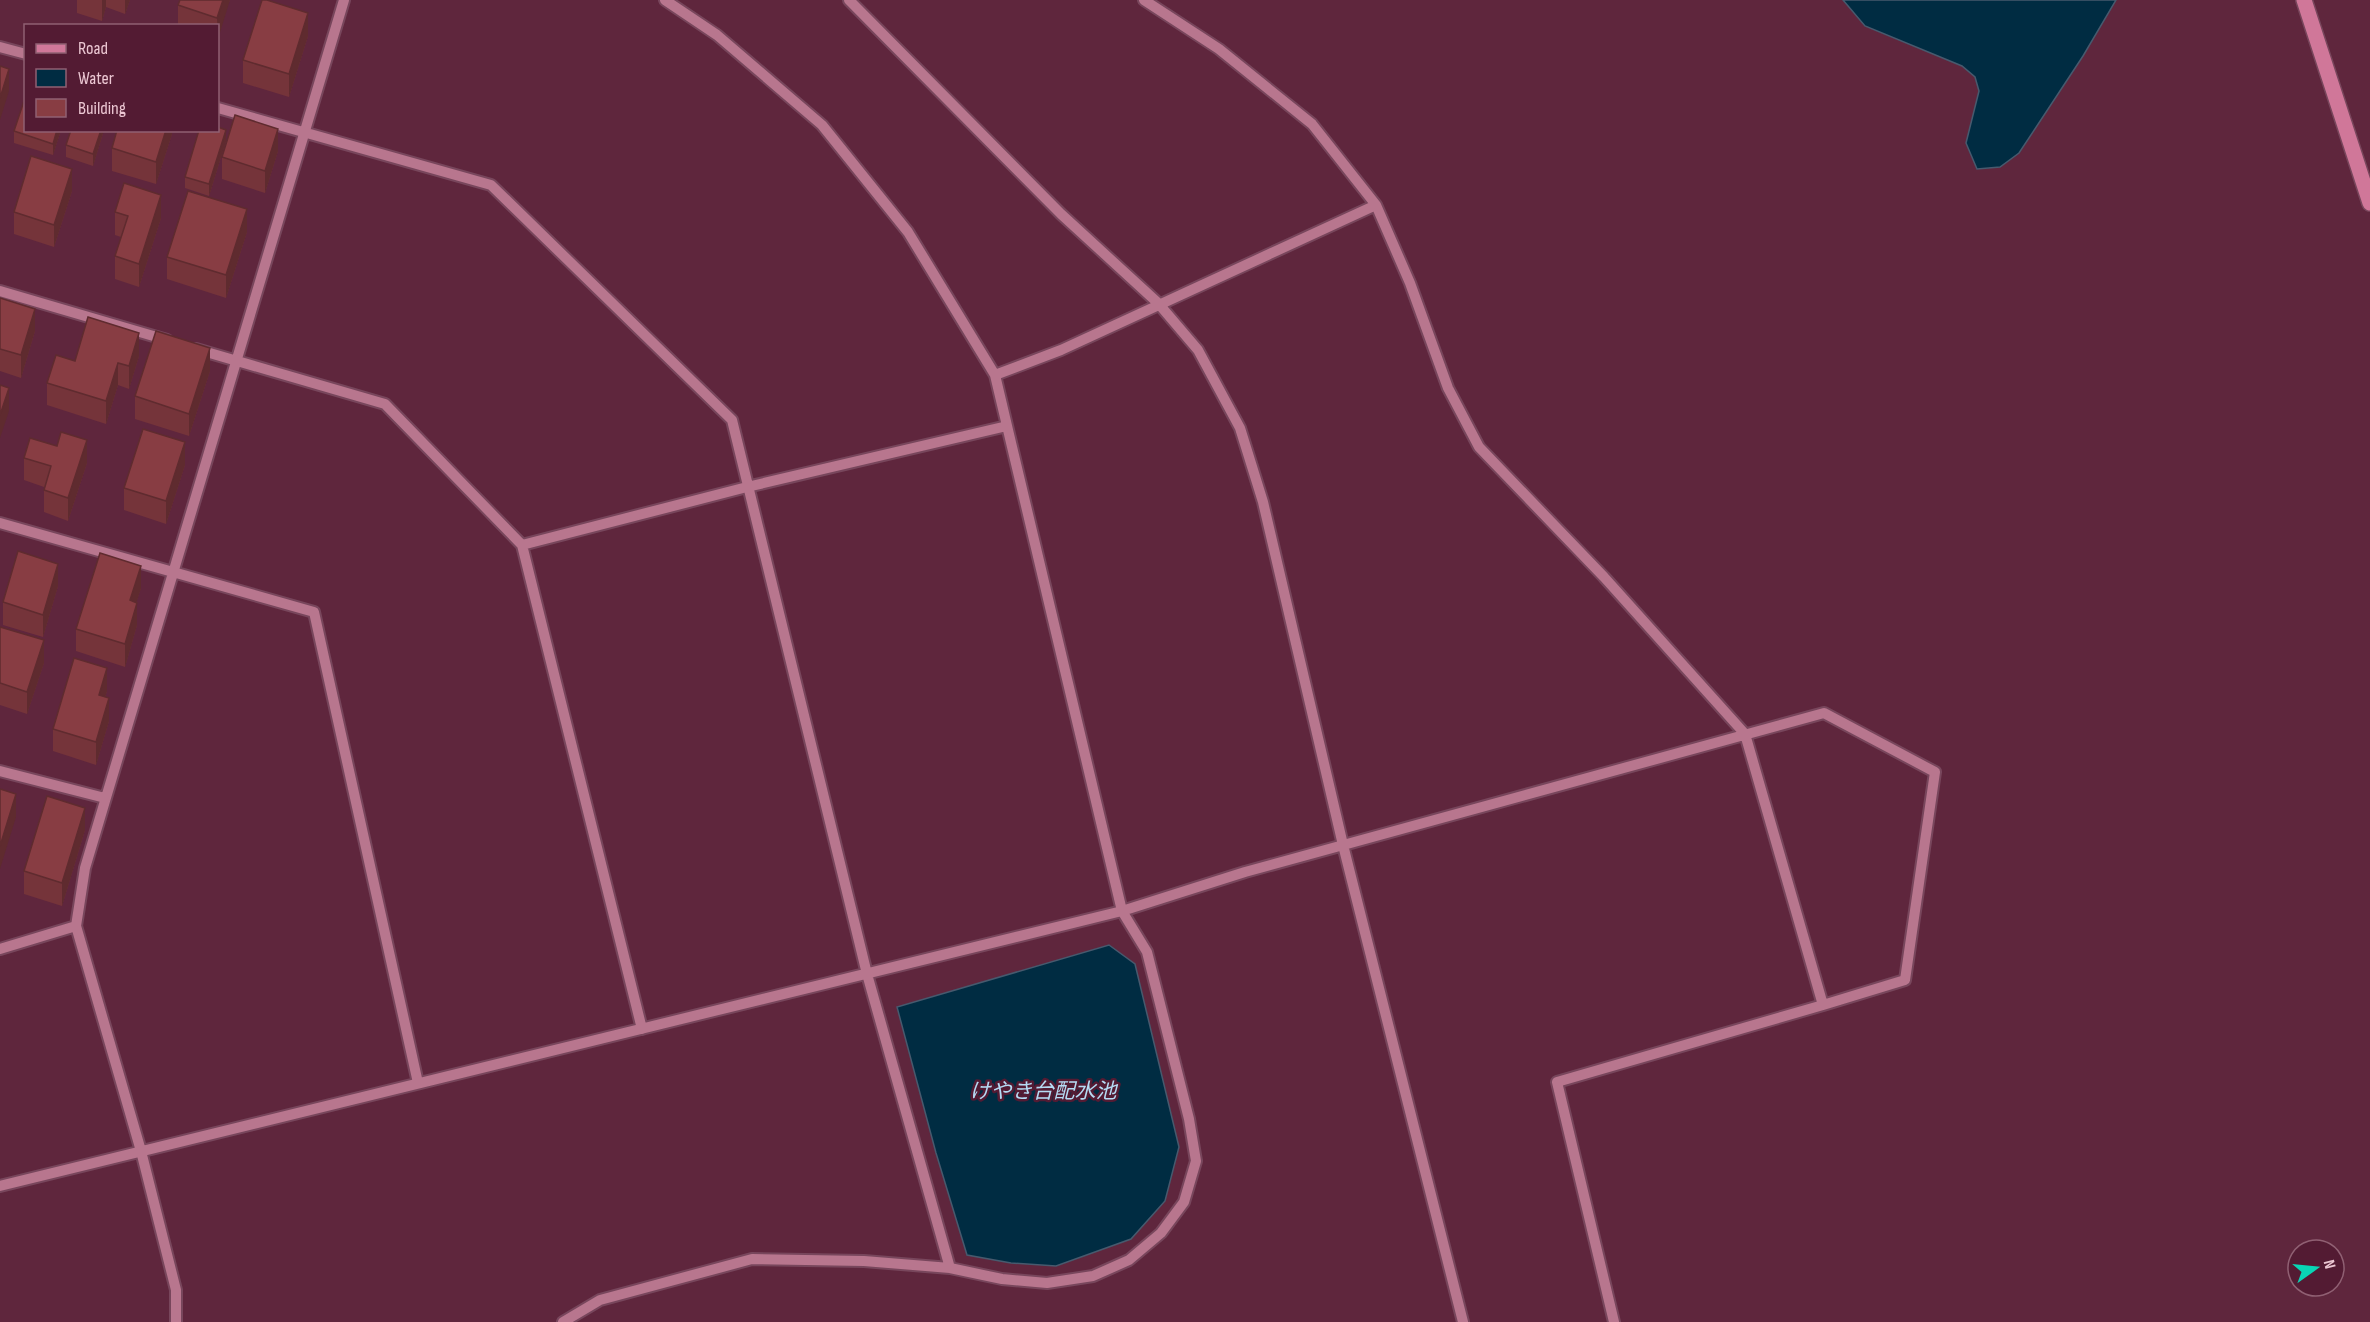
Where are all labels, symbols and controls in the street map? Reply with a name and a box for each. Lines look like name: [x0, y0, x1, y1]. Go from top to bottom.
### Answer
legend: [24, 24, 219, 132]
text: Road: [78, 38, 108, 59]
text: Water: [78, 68, 114, 89]
text: Building: [78, 98, 126, 119]
water label: けやき台配水池: [970, 1079, 1118, 1104]
north arrow: [2286, 1238, 2346, 1298]
text: N: [2319, 1258, 2339, 1271]

